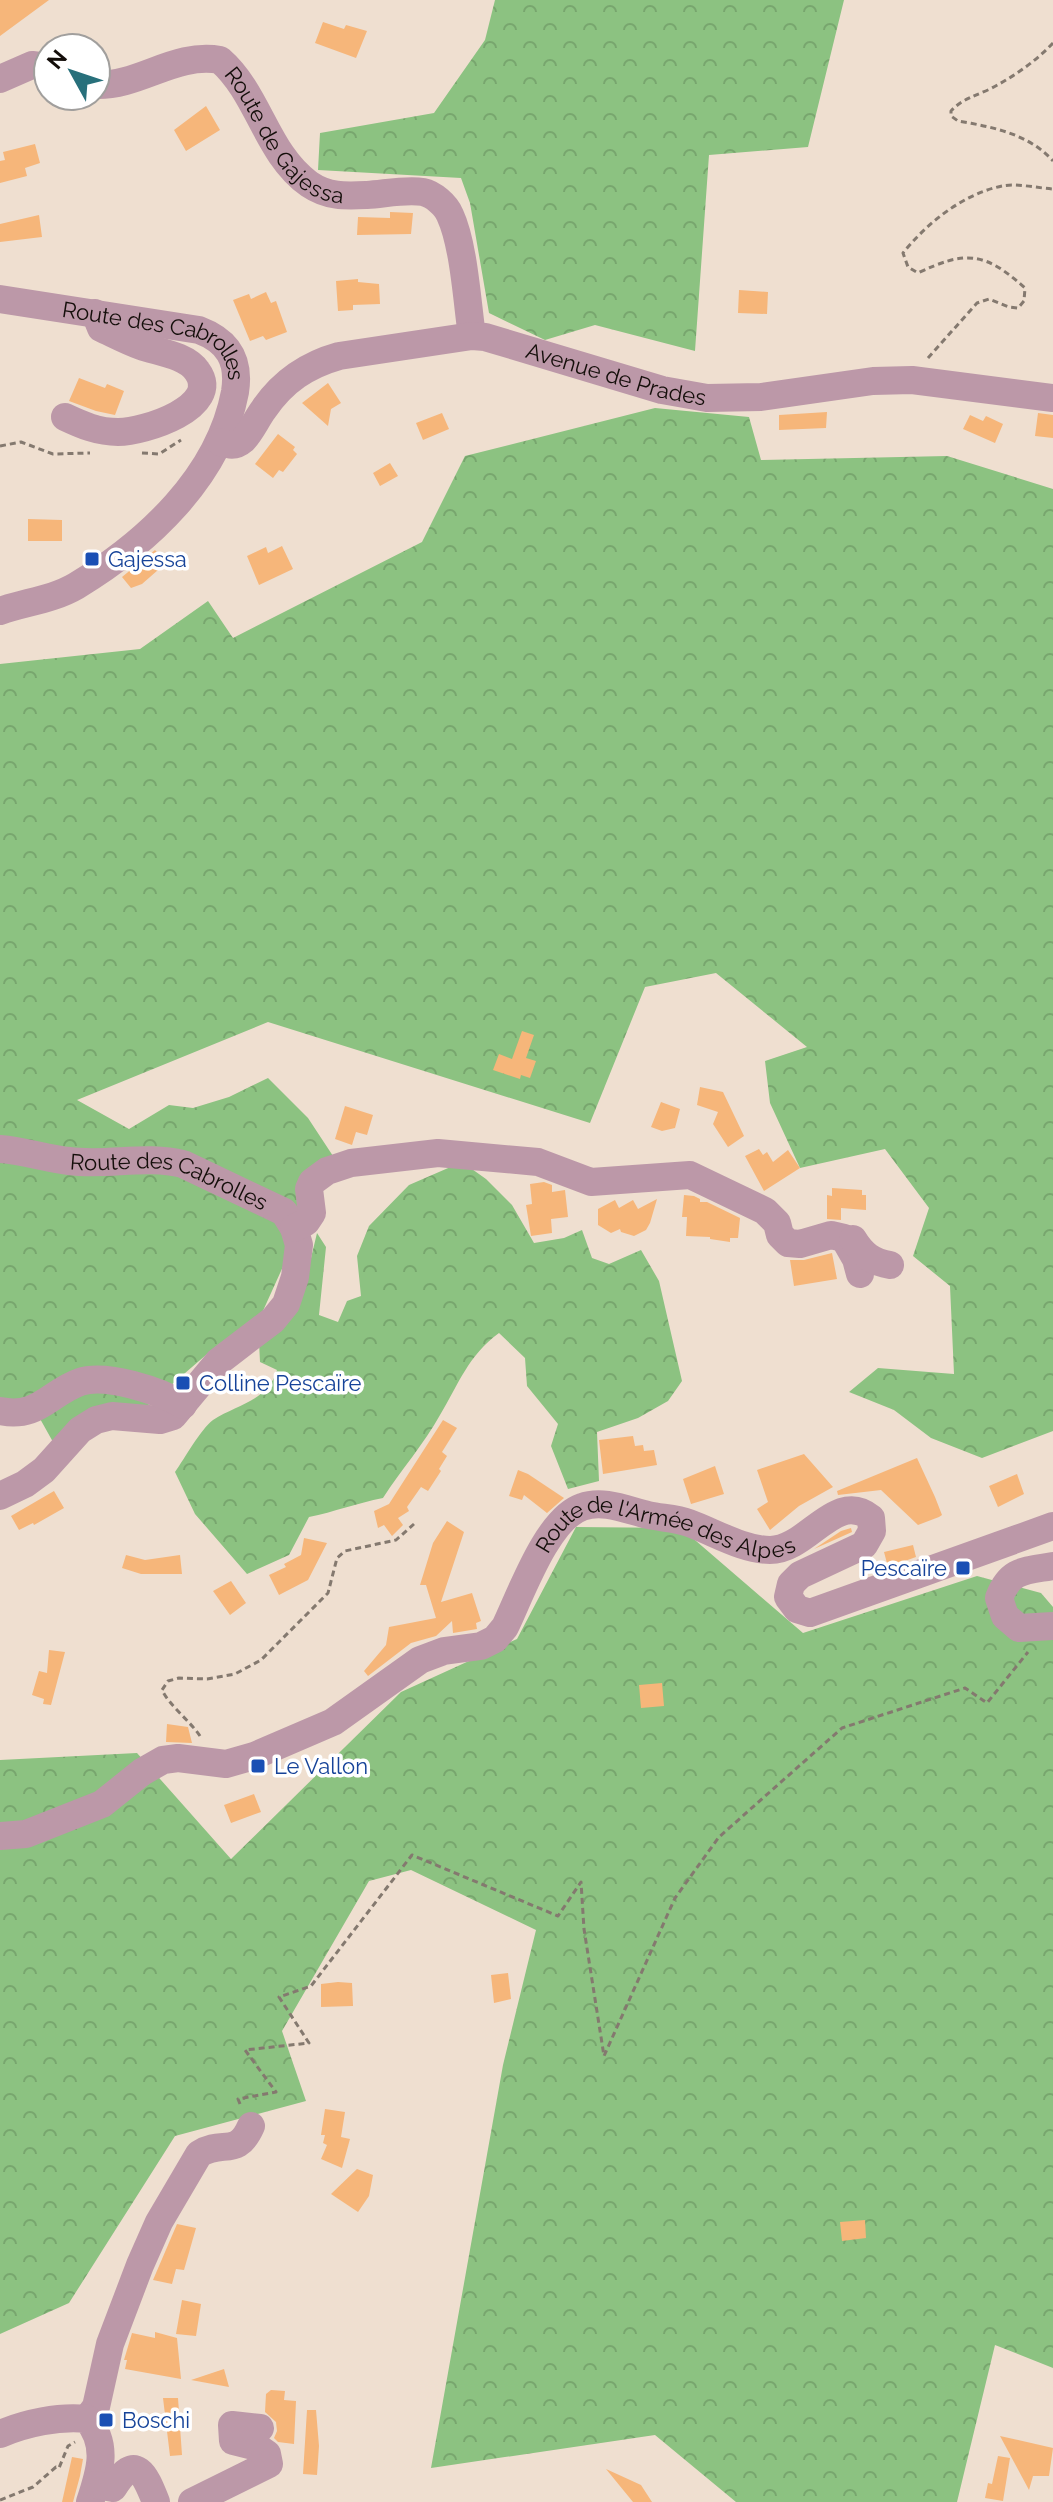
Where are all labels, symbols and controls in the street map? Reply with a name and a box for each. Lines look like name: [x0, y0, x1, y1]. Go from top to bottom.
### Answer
north arrow: [32, 32, 112, 112]
text: N: [41, 44, 72, 74]
street label: Route de Gajessa: [220, 61, 345, 208]
street label: Route des Cabrolles: [61, 296, 249, 381]
street label: Avenue de Prades: [523, 337, 708, 411]
place label: Gajessa: [108, 546, 187, 572]
marker: Gajessa: [83, 550, 101, 568]
street label: Route des Cabrolles: [69, 1147, 272, 1215]
place label: Colline Pescaïre: [199, 1370, 362, 1396]
marker: Colline Pescaïre: [174, 1374, 192, 1392]
street label: Route de l'Armée des Alpes: [530, 1491, 799, 1563]
place label: Pescaïre: [861, 1555, 947, 1581]
marker: Pescaïre: [954, 1559, 972, 1577]
place label: Le Vallon: [274, 1753, 368, 1779]
marker: Le Vallon: [249, 1757, 267, 1775]
place label: Boschi: [122, 2407, 190, 2433]
marker: Boschi: [97, 2411, 115, 2429]

